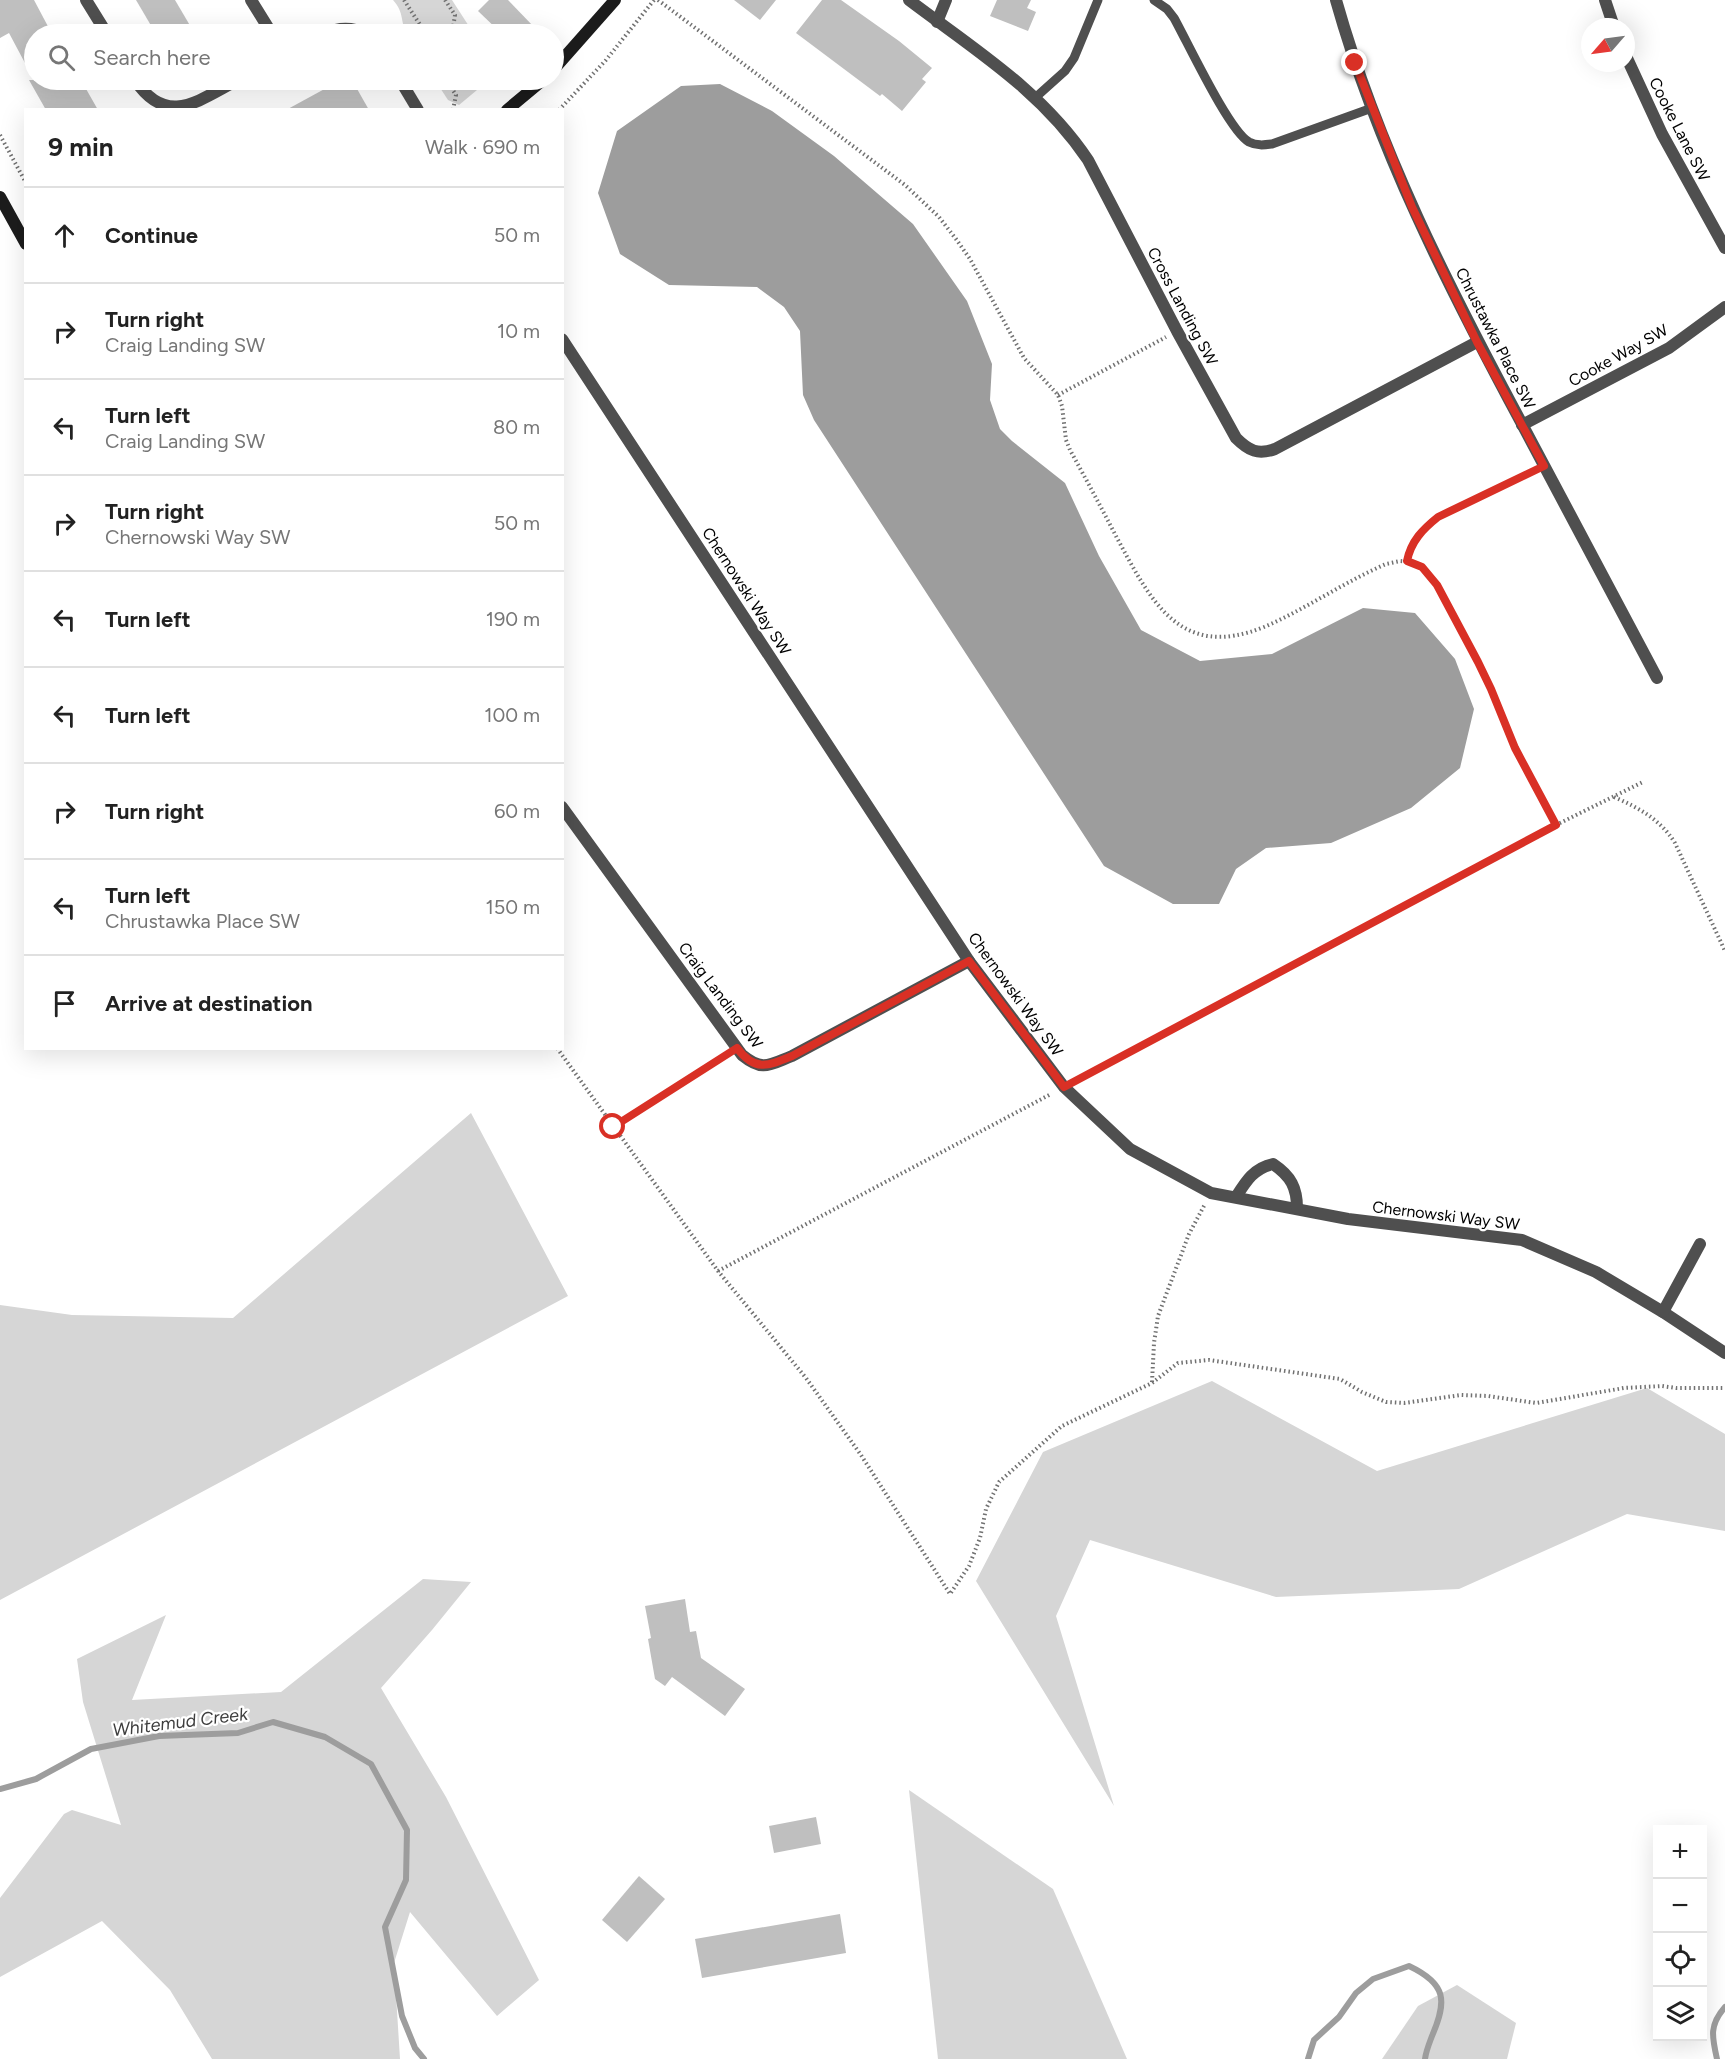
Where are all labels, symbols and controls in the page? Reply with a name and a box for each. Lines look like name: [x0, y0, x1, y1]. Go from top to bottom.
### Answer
north arrow: [1581, 18, 1635, 72]
search box: [24, 24, 564, 90]
icon: search: [45, 41, 78, 74]
text: Search here: [93, 44, 211, 71]
route end: [1341, 49, 1367, 75]
street label: Cooke Lane SW: [1645, 74, 1714, 185]
text: 9 min: [48, 131, 114, 163]
text: Walk · 690 m: [425, 135, 540, 159]
icon: ahead: [48, 219, 81, 252]
text: Continue: [105, 222, 198, 249]
text: 50 m: [494, 223, 540, 247]
street label: Cross Landing SW: [1143, 244, 1222, 369]
street label: Chrustawka Place SW: [1452, 264, 1540, 413]
text: Turn right: [105, 306, 204, 333]
icon: right: [48, 315, 81, 348]
text: 10 m: [497, 319, 540, 343]
street label: Cooke Way SW: [1565, 320, 1672, 391]
text: Craig Landing SW: [105, 333, 265, 357]
text: Turn left: [105, 402, 191, 429]
icon: left: [48, 411, 81, 444]
text: 80 m: [493, 415, 540, 439]
text: Craig Landing SW: [105, 429, 265, 453]
text: Turn right: [105, 498, 204, 525]
icon: right: [48, 507, 81, 540]
text: 50 m: [494, 511, 540, 535]
street label: Chernowski Way SW: [698, 524, 795, 659]
text: Chernowski Way SW: [105, 525, 290, 549]
icon: left: [48, 603, 81, 636]
text: Turn left: [105, 606, 191, 633]
text: 190 m: [486, 607, 540, 631]
icon: left: [48, 699, 81, 732]
text: Turn left: [105, 702, 191, 729]
text: 100 m: [484, 703, 540, 727]
icon: right: [48, 795, 81, 828]
text: Turn right: [105, 798, 204, 825]
text: 60 m: [494, 799, 540, 823]
text: Turn left: [105, 882, 191, 909]
icon: left: [48, 891, 81, 924]
text: 150 m: [485, 895, 540, 919]
text: Chrustawka Place SW: [105, 909, 300, 933]
street label: Chernowski Way SW: [964, 929, 1067, 1060]
street label: Craig Landing SW: [674, 938, 767, 1053]
icon: arrive: [48, 987, 81, 1020]
text: Arrive at destination: [105, 990, 313, 1017]
route start: [599, 1113, 625, 1139]
street label: Chernowski Way SW: [1371, 1197, 1521, 1234]
water label: Whitemud Creek: [111, 1703, 250, 1741]
map controls: [1653, 1825, 1707, 2041]
button: +: [1653, 1825, 1707, 1879]
button: −: [1653, 1879, 1707, 1933]
button: locate: [1653, 1933, 1707, 1987]
button: layers: [1653, 1987, 1707, 2041]

